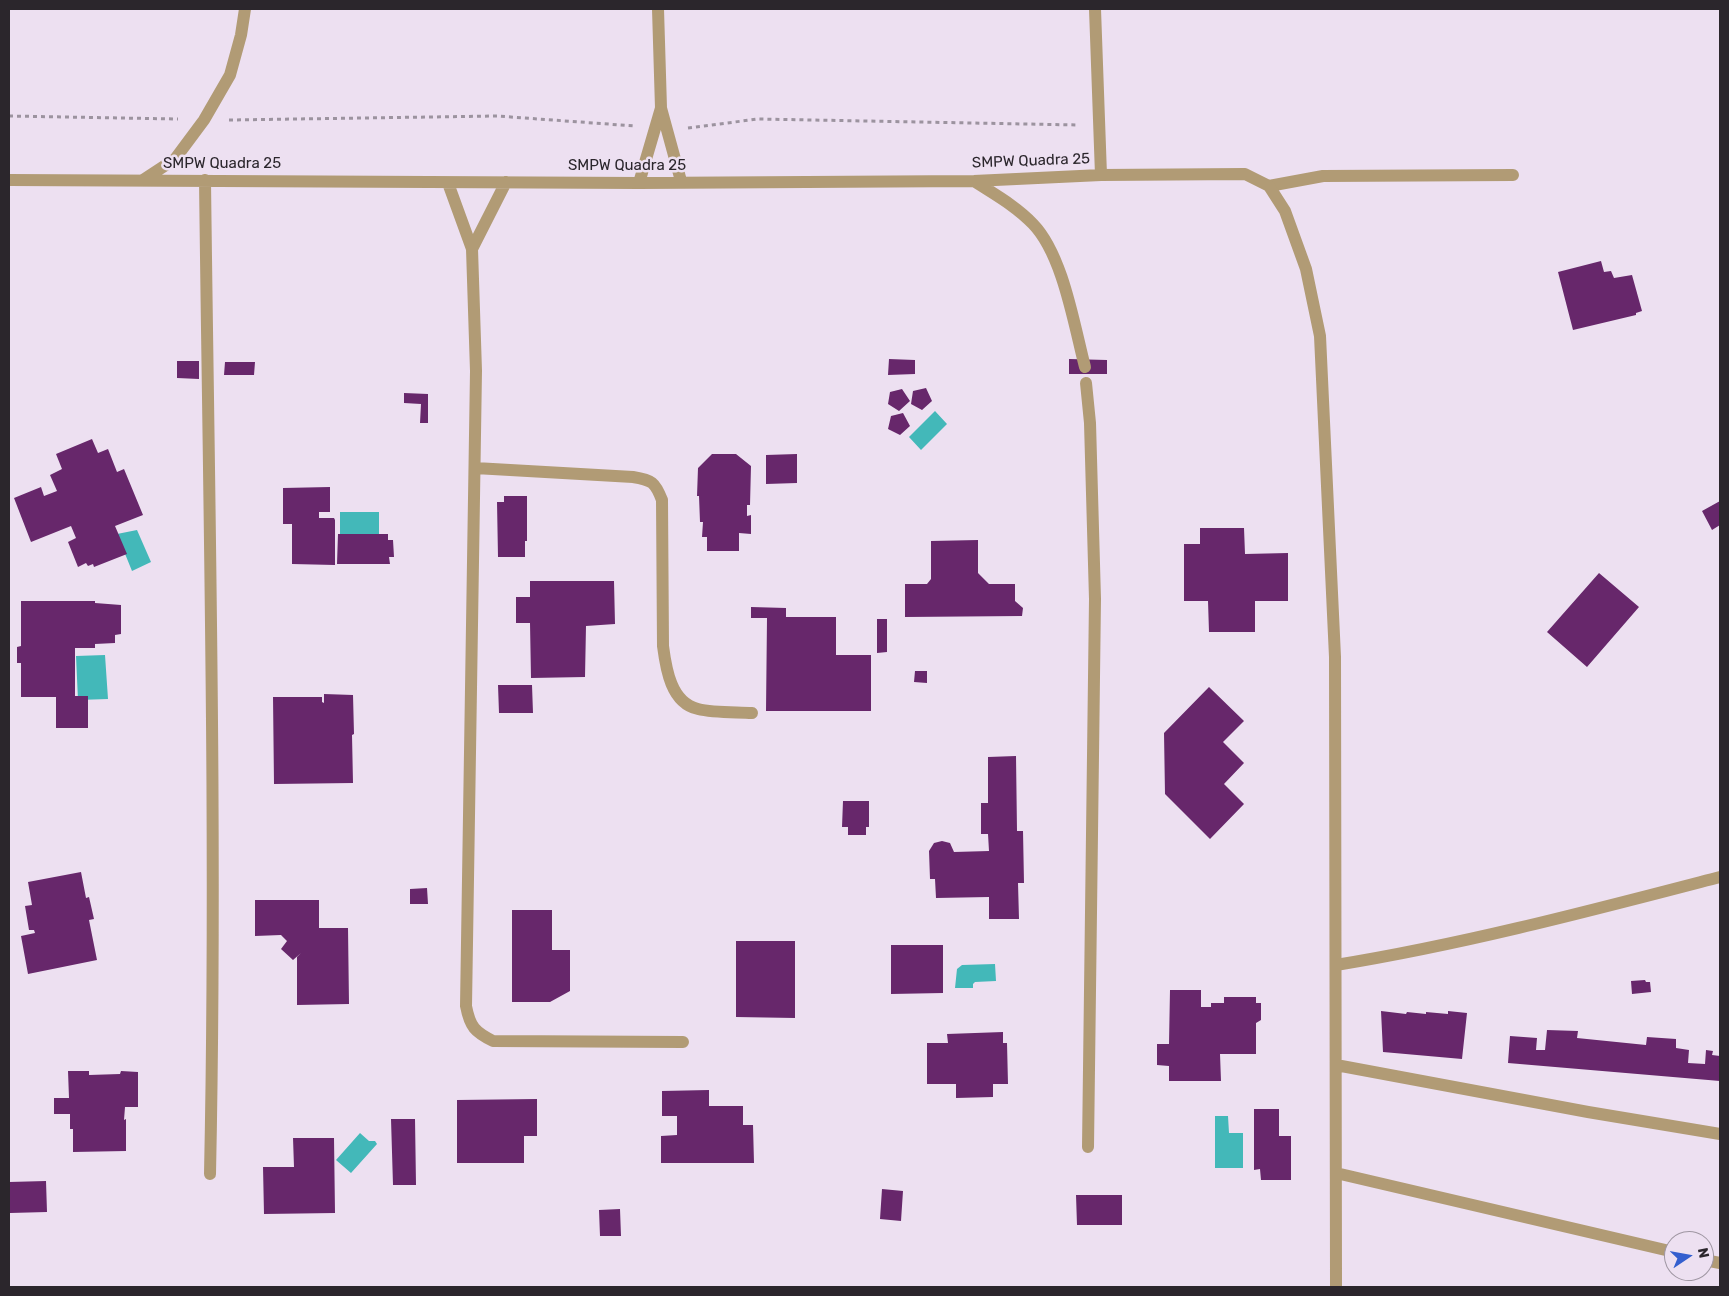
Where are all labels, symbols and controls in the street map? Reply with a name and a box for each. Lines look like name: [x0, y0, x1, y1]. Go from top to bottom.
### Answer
street label: SMPW Quadra 25: [972, 150, 1090, 172]
street label: SMPW Quadra 25: [163, 155, 281, 173]
street label: SMPW Quadra 25: [568, 157, 686, 175]
north arrow: [1664, 1231, 1714, 1281]
text: N: [1694, 1246, 1713, 1260]

